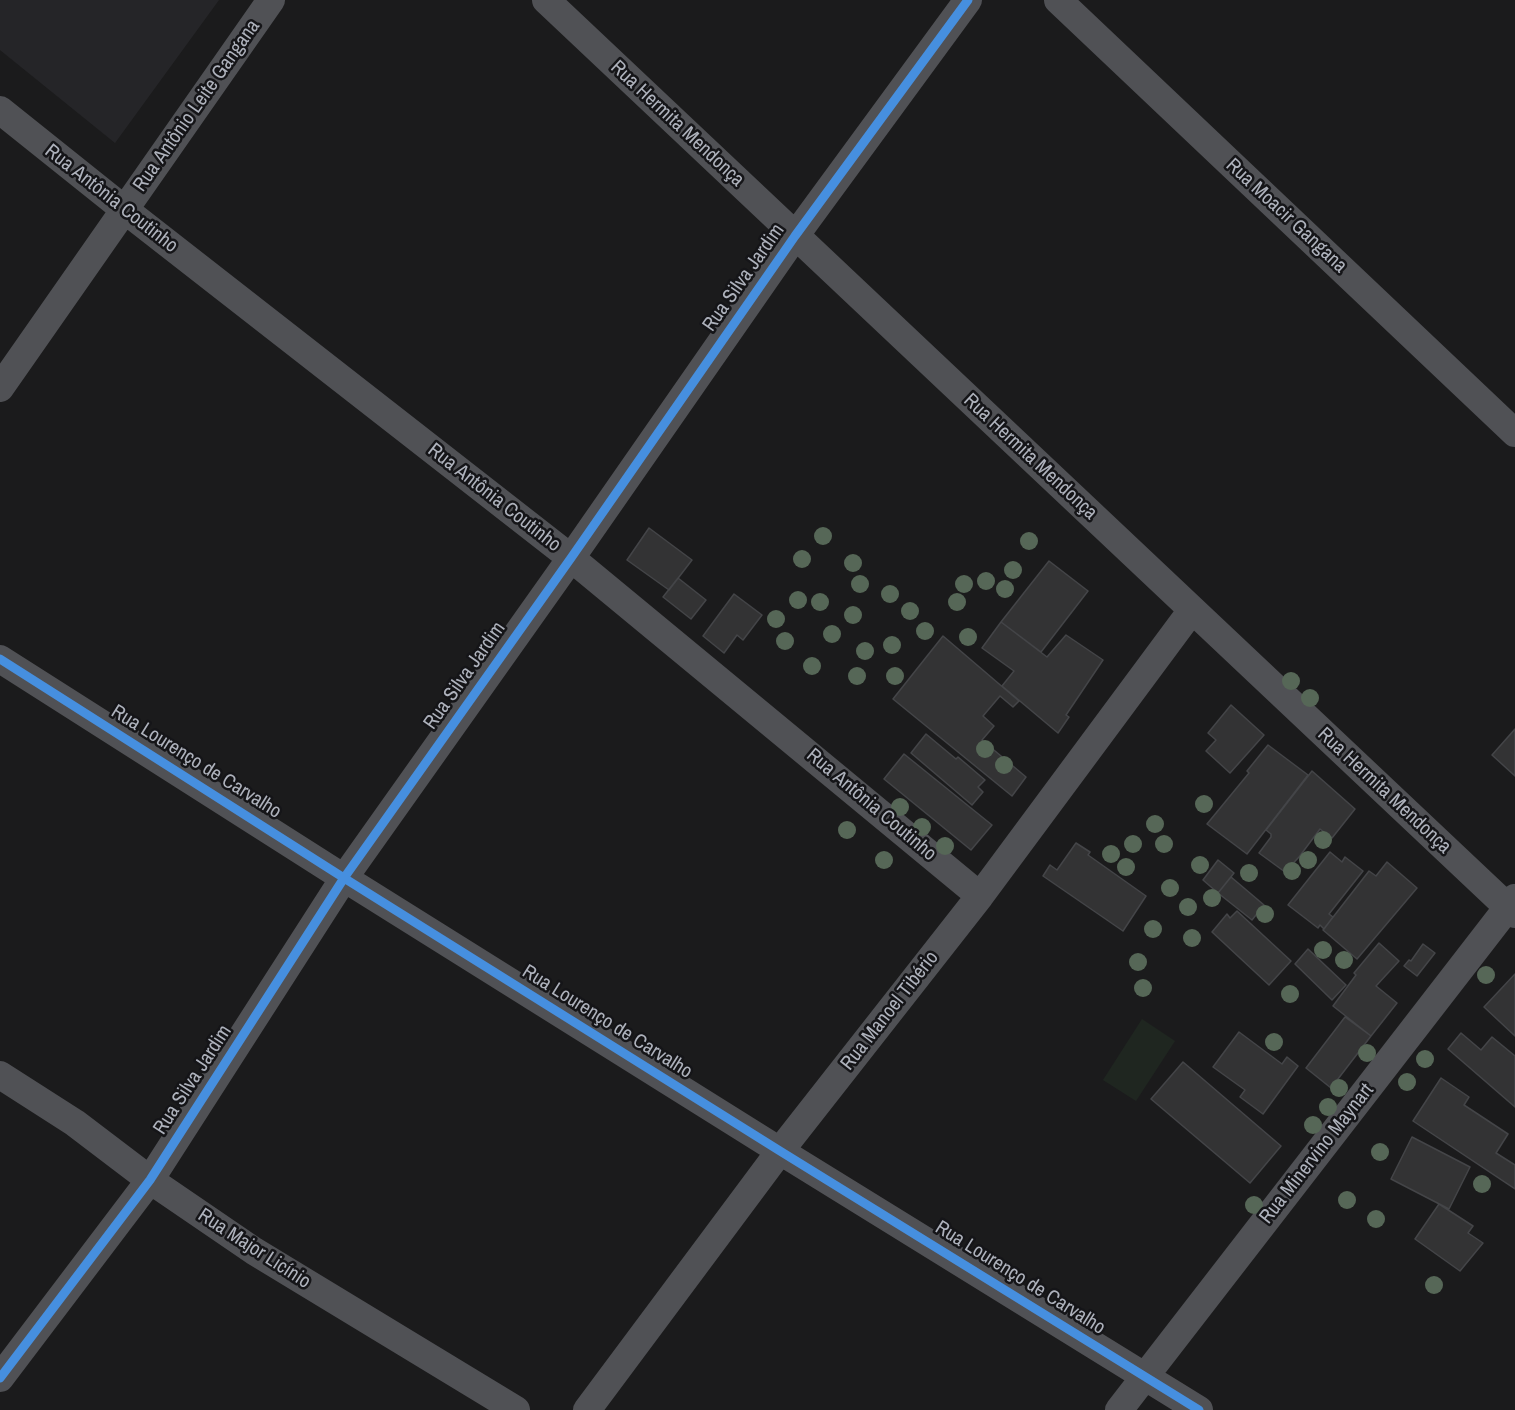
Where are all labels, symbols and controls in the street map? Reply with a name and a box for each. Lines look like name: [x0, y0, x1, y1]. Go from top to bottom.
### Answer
street label: Rua Antônio Leite Gangana: [129, 15, 265, 197]
street label: Rua Hermita Mendonça: [605, 56, 749, 192]
street label: Rua Antônia Coutinho: [40, 140, 182, 258]
street label: Rua Moacir Gangana: [1220, 154, 1352, 278]
street label: Rua Silva Jardim: [698, 220, 790, 336]
street label: Rua Hermita Mendonça: [958, 389, 1102, 525]
street label: Rua Antônia Coutinho: [423, 439, 565, 557]
street label: Rua Silva Jardim: [419, 618, 511, 734]
street label: Rua Lourenço de Carvalho: [107, 700, 285, 824]
street label: Rua Hermita Mendonça: [1312, 723, 1456, 859]
street label: Rua Antônia Coutinho: [801, 744, 941, 866]
street label: Rua Manoel Tibério: [836, 947, 944, 1075]
street label: Rua Lourenço de Carvalho: [518, 960, 696, 1084]
street label: Rua Silva Jardim: [149, 1021, 237, 1139]
street label: Rua Minervino Maynart: [1255, 1079, 1379, 1229]
street label: Rua Major Licínio: [193, 1204, 315, 1294]
street label: Rua Lourenço de Carvalho: [931, 1216, 1109, 1340]

